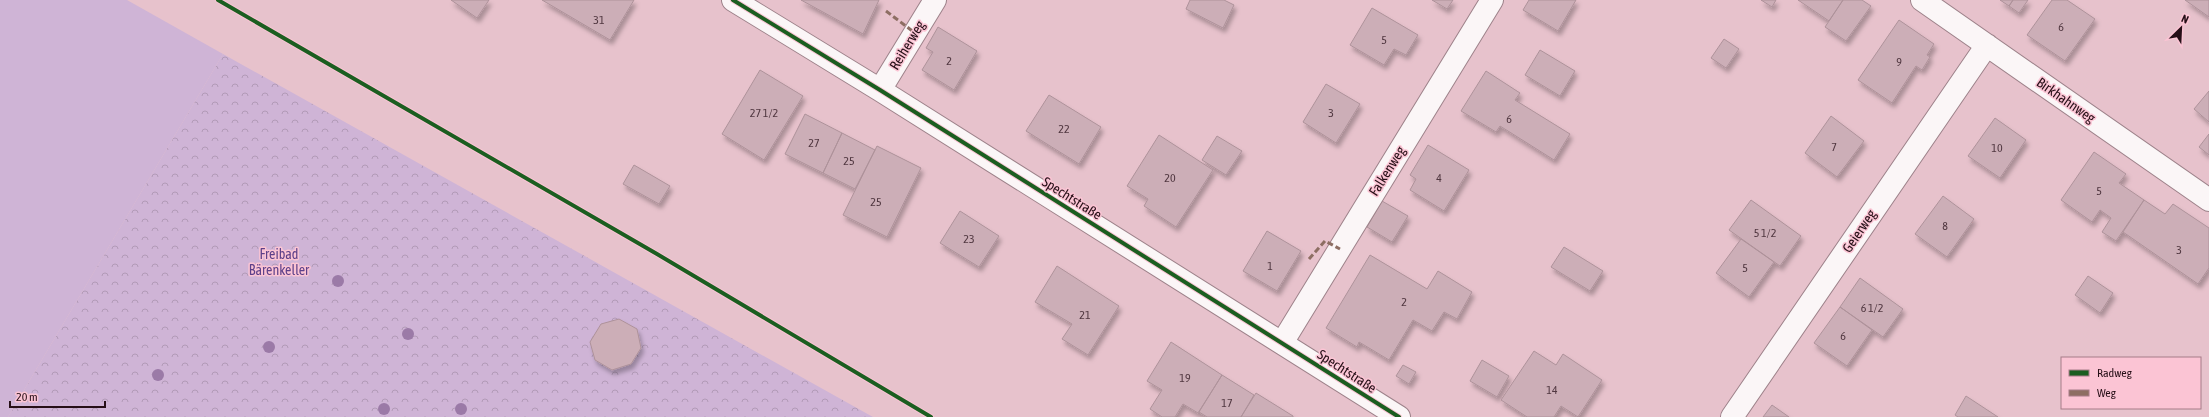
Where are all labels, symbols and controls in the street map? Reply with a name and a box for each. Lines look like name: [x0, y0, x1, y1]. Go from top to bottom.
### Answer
north arrow: [2161, 8, 2201, 48]
text: N: [2180, 12, 2190, 26]
house number: 31: [593, 13, 605, 27]
street label: Reiherweg: [886, 18, 928, 72]
house number: 6: [2058, 20, 2064, 34]
house number: 5: [1381, 33, 1387, 47]
house number: 2: [946, 54, 952, 68]
house number: 9: [1896, 55, 1902, 69]
street label: Birkhahnweg: [2034, 74, 2098, 126]
house number: 27 1/2: [750, 106, 778, 120]
house number: 3: [1328, 106, 1334, 120]
house number: 6: [1506, 112, 1512, 126]
house number: 22: [1058, 122, 1070, 136]
house number: 27: [808, 136, 820, 150]
house number: 7: [1831, 140, 1837, 154]
house number: 10: [1991, 141, 2003, 155]
street label: Falkenweg: [1366, 143, 1408, 199]
house number: 25: [843, 154, 855, 168]
house number: 20: [1164, 171, 1176, 185]
house number: 4: [1436, 171, 1442, 185]
street label: Spechtstraße: [1039, 173, 1105, 223]
house number: 5: [2096, 184, 2102, 198]
house number: 25: [870, 195, 882, 209]
street label: Geierweg: [1839, 207, 1879, 255]
house number: 8: [1942, 219, 1948, 233]
house number: 5 1/2: [1754, 226, 1776, 240]
house number: 23: [963, 232, 975, 246]
house number: 3: [2176, 243, 2182, 257]
park label: Freibad Bärenkeller: [249, 246, 310, 278]
house number: 1: [1267, 259, 1273, 273]
house number: 5: [1742, 261, 1748, 275]
house number: 2: [1401, 295, 1407, 309]
house number: 6 1/2: [1861, 301, 1883, 315]
house number: 21: [1079, 308, 1091, 322]
house number: 6: [1840, 329, 1846, 343]
street label: Spechtstraße: [1315, 346, 1379, 396]
legend: [2061, 357, 2201, 409]
text: Radweg: [2097, 366, 2133, 380]
house number: 19: [1179, 371, 1191, 385]
scale bar: [10, 383, 105, 409]
house number: 14: [1546, 383, 1558, 397]
text: Weg: [2097, 386, 2117, 400]
text: 20 m: [16, 390, 38, 404]
house number: 17: [1221, 396, 1233, 410]

